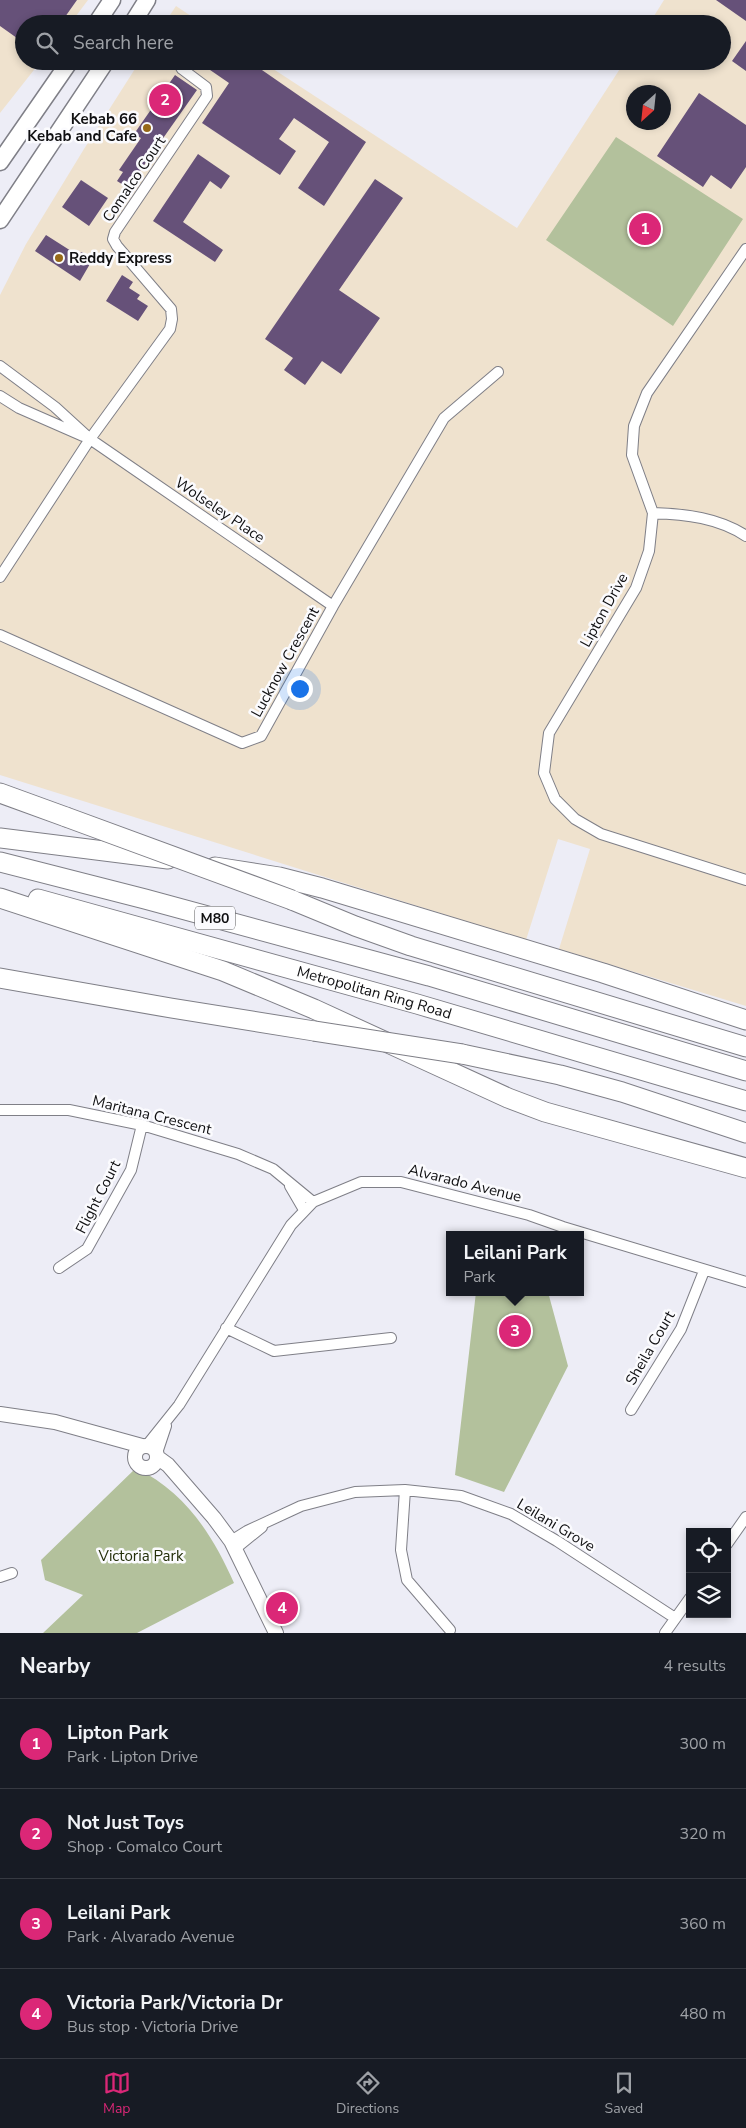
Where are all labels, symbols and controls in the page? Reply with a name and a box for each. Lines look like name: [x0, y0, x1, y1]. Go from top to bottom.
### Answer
search box: [15, 15, 731, 70]
icon: search: [33, 29, 61, 57]
text: Search here: [73, 30, 174, 56]
pin: 2: [149, 81, 181, 119]
north arrow: [626, 85, 671, 130]
place label: Kebab 66 Kebab and Cafe: [27, 109, 137, 146]
marker: Kebab 66 Kebab and Cafe: [141, 122, 153, 134]
street label: Comalco Court: [98, 132, 170, 226]
pin: 1: [629, 210, 661, 248]
place label: Reddy Express: [69, 248, 172, 268]
marker: Reddy Express: [53, 252, 65, 264]
street label: Wolseley Place: [171, 473, 269, 547]
street label: Lipton Drive: [575, 569, 633, 651]
street label: Lucknow Crescent: [246, 603, 324, 721]
your location: [287, 676, 313, 702]
road number: M80: [195, 906, 235, 930]
street label: Metropolitan Ring Road: [295, 961, 454, 1024]
street label: Maritana Crescent: [90, 1091, 214, 1140]
street label: Flight Court: [71, 1156, 125, 1237]
street label: Alvarado Avenue: [406, 1159, 524, 1207]
popup: [446, 1231, 584, 1296]
text: Leilani Park: [463, 1240, 567, 1266]
text: Park: [463, 1266, 495, 1288]
street label: Sheila Court: [621, 1307, 680, 1389]
pin: 3: [499, 1312, 531, 1350]
street label: Leilani Grove: [513, 1494, 599, 1556]
map controls: [686, 1528, 731, 1618]
button: locate: [686, 1528, 731, 1573]
park label: Victoria Park: [98, 1546, 184, 1566]
button: layers: [686, 1573, 731, 1618]
pin: 4: [266, 1589, 298, 1627]
text: Nearby: [20, 1652, 90, 1680]
text: 4 results: [664, 1655, 726, 1677]
text: Lipton Park: [67, 1720, 168, 1746]
text: 1: [31, 1733, 41, 1755]
text: 300 m: [679, 1733, 726, 1755]
text: Park · Lipton Drive: [67, 1746, 198, 1768]
text: Not Just Toys: [67, 1810, 184, 1836]
text: 2: [31, 1823, 41, 1845]
text: 320 m: [679, 1823, 726, 1845]
text: Shop · Comalco Court: [67, 1836, 222, 1858]
text: Leilani Park: [67, 1900, 170, 1926]
text: 3: [31, 1913, 41, 1935]
text: 360 m: [679, 1913, 726, 1935]
text: Park · Alvarado Avenue: [67, 1926, 235, 1948]
text: Victoria Park/Victoria Dr: [67, 1990, 283, 2016]
text: 4: [31, 2003, 41, 2025]
text: 480 m: [679, 2003, 726, 2025]
text: Bus stop · Victoria Drive: [67, 2016, 238, 2038]
tab: Map: [103, 2069, 131, 2118]
tab: Directions: [336, 2069, 399, 2118]
tab: Saved: [605, 2069, 643, 2118]

